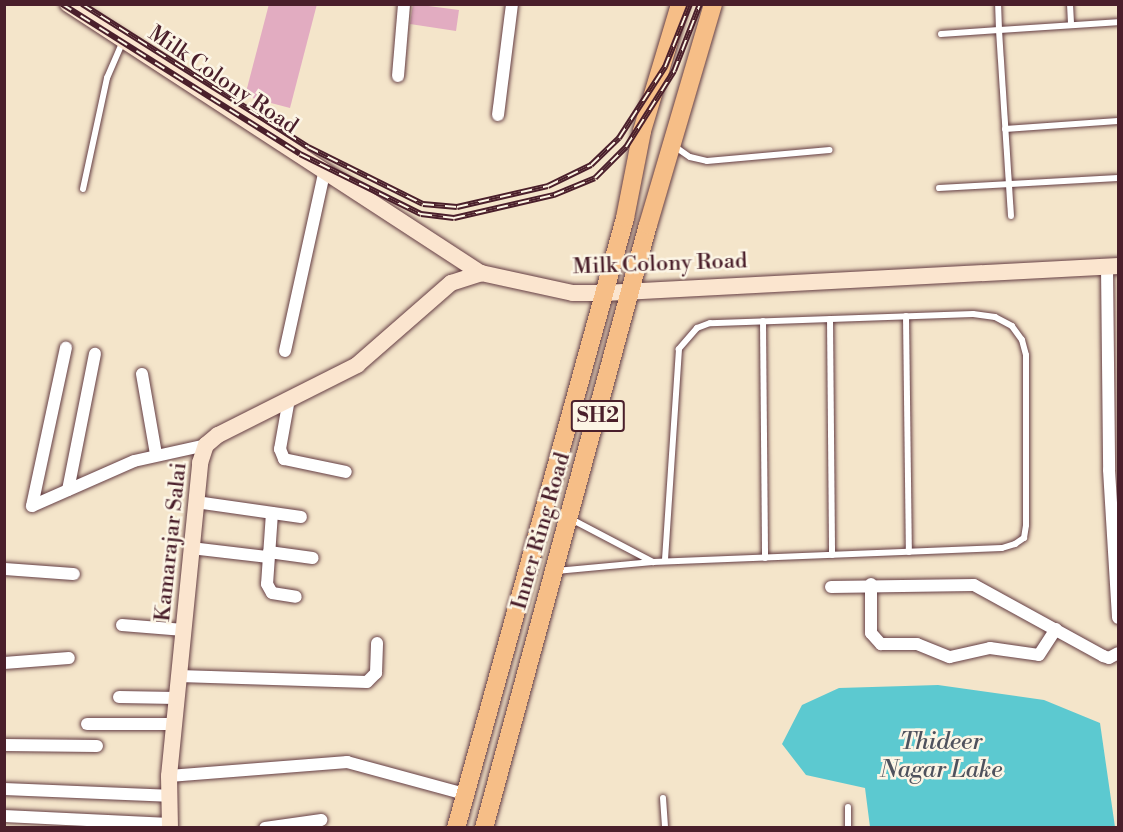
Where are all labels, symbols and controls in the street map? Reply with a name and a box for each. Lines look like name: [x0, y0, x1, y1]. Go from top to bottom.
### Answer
street label: Milk Colony Road: [143, 20, 303, 140]
street label: Milk Colony Road: [572, 248, 748, 280]
road number: SH2: [570, 398, 626, 434]
street label: Inner Ring Road: [506, 449, 576, 613]
street label: Kamarajar Salai: [150, 461, 192, 623]
water label: Thideer Nagar Lake: [880, 729, 1002, 785]

